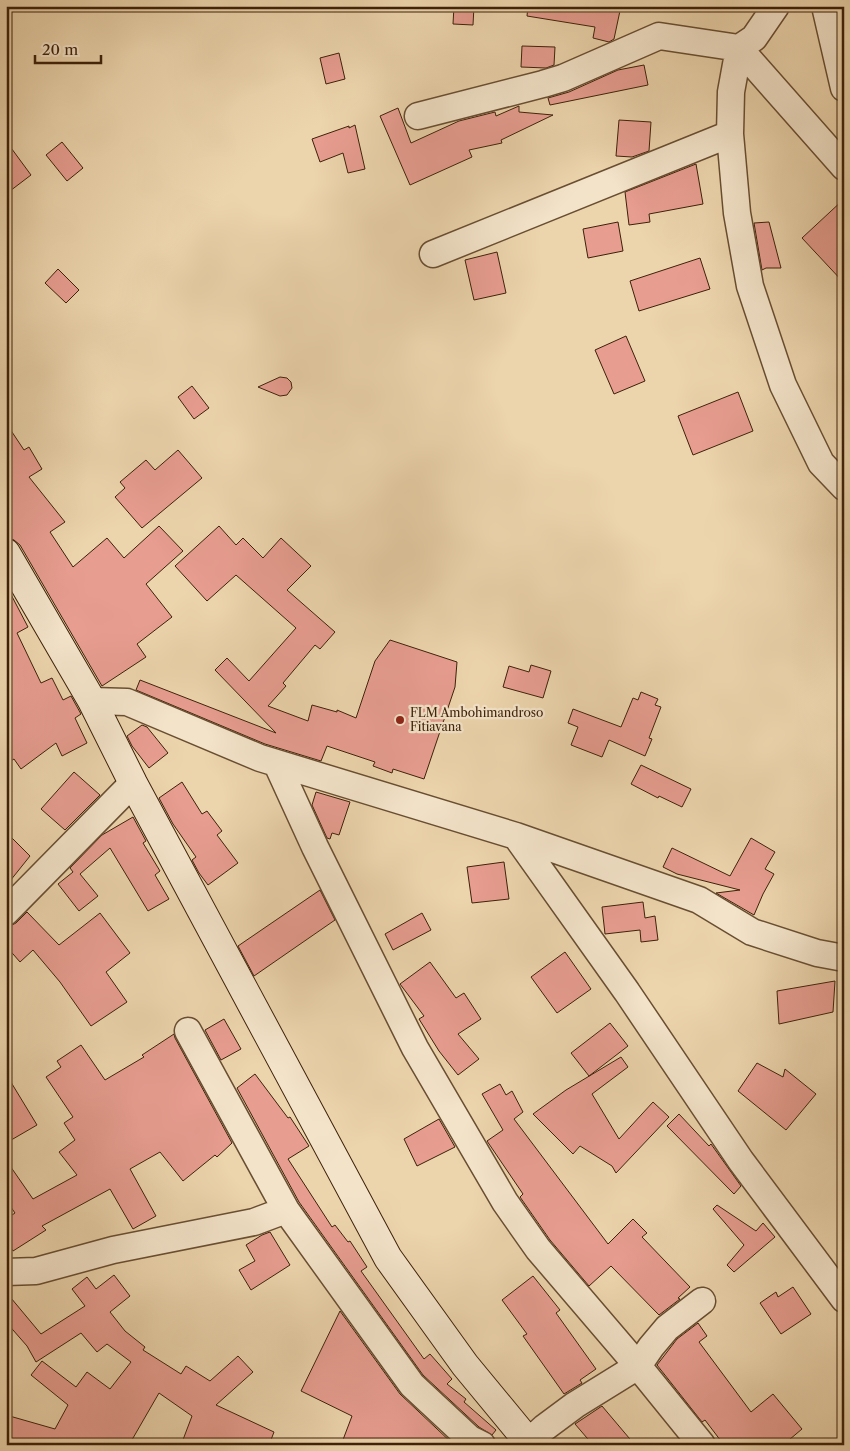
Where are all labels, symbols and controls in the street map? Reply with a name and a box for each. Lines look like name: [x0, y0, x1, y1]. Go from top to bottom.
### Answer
scale bar: [35, 32, 101, 64]
text: 20 m: [42, 40, 78, 59]
place label: FLM Ambohimandroso Fitiavana: [410, 705, 543, 734]
marker: FLM Ambohimandroso Fitiavana: [394, 714, 406, 726]

